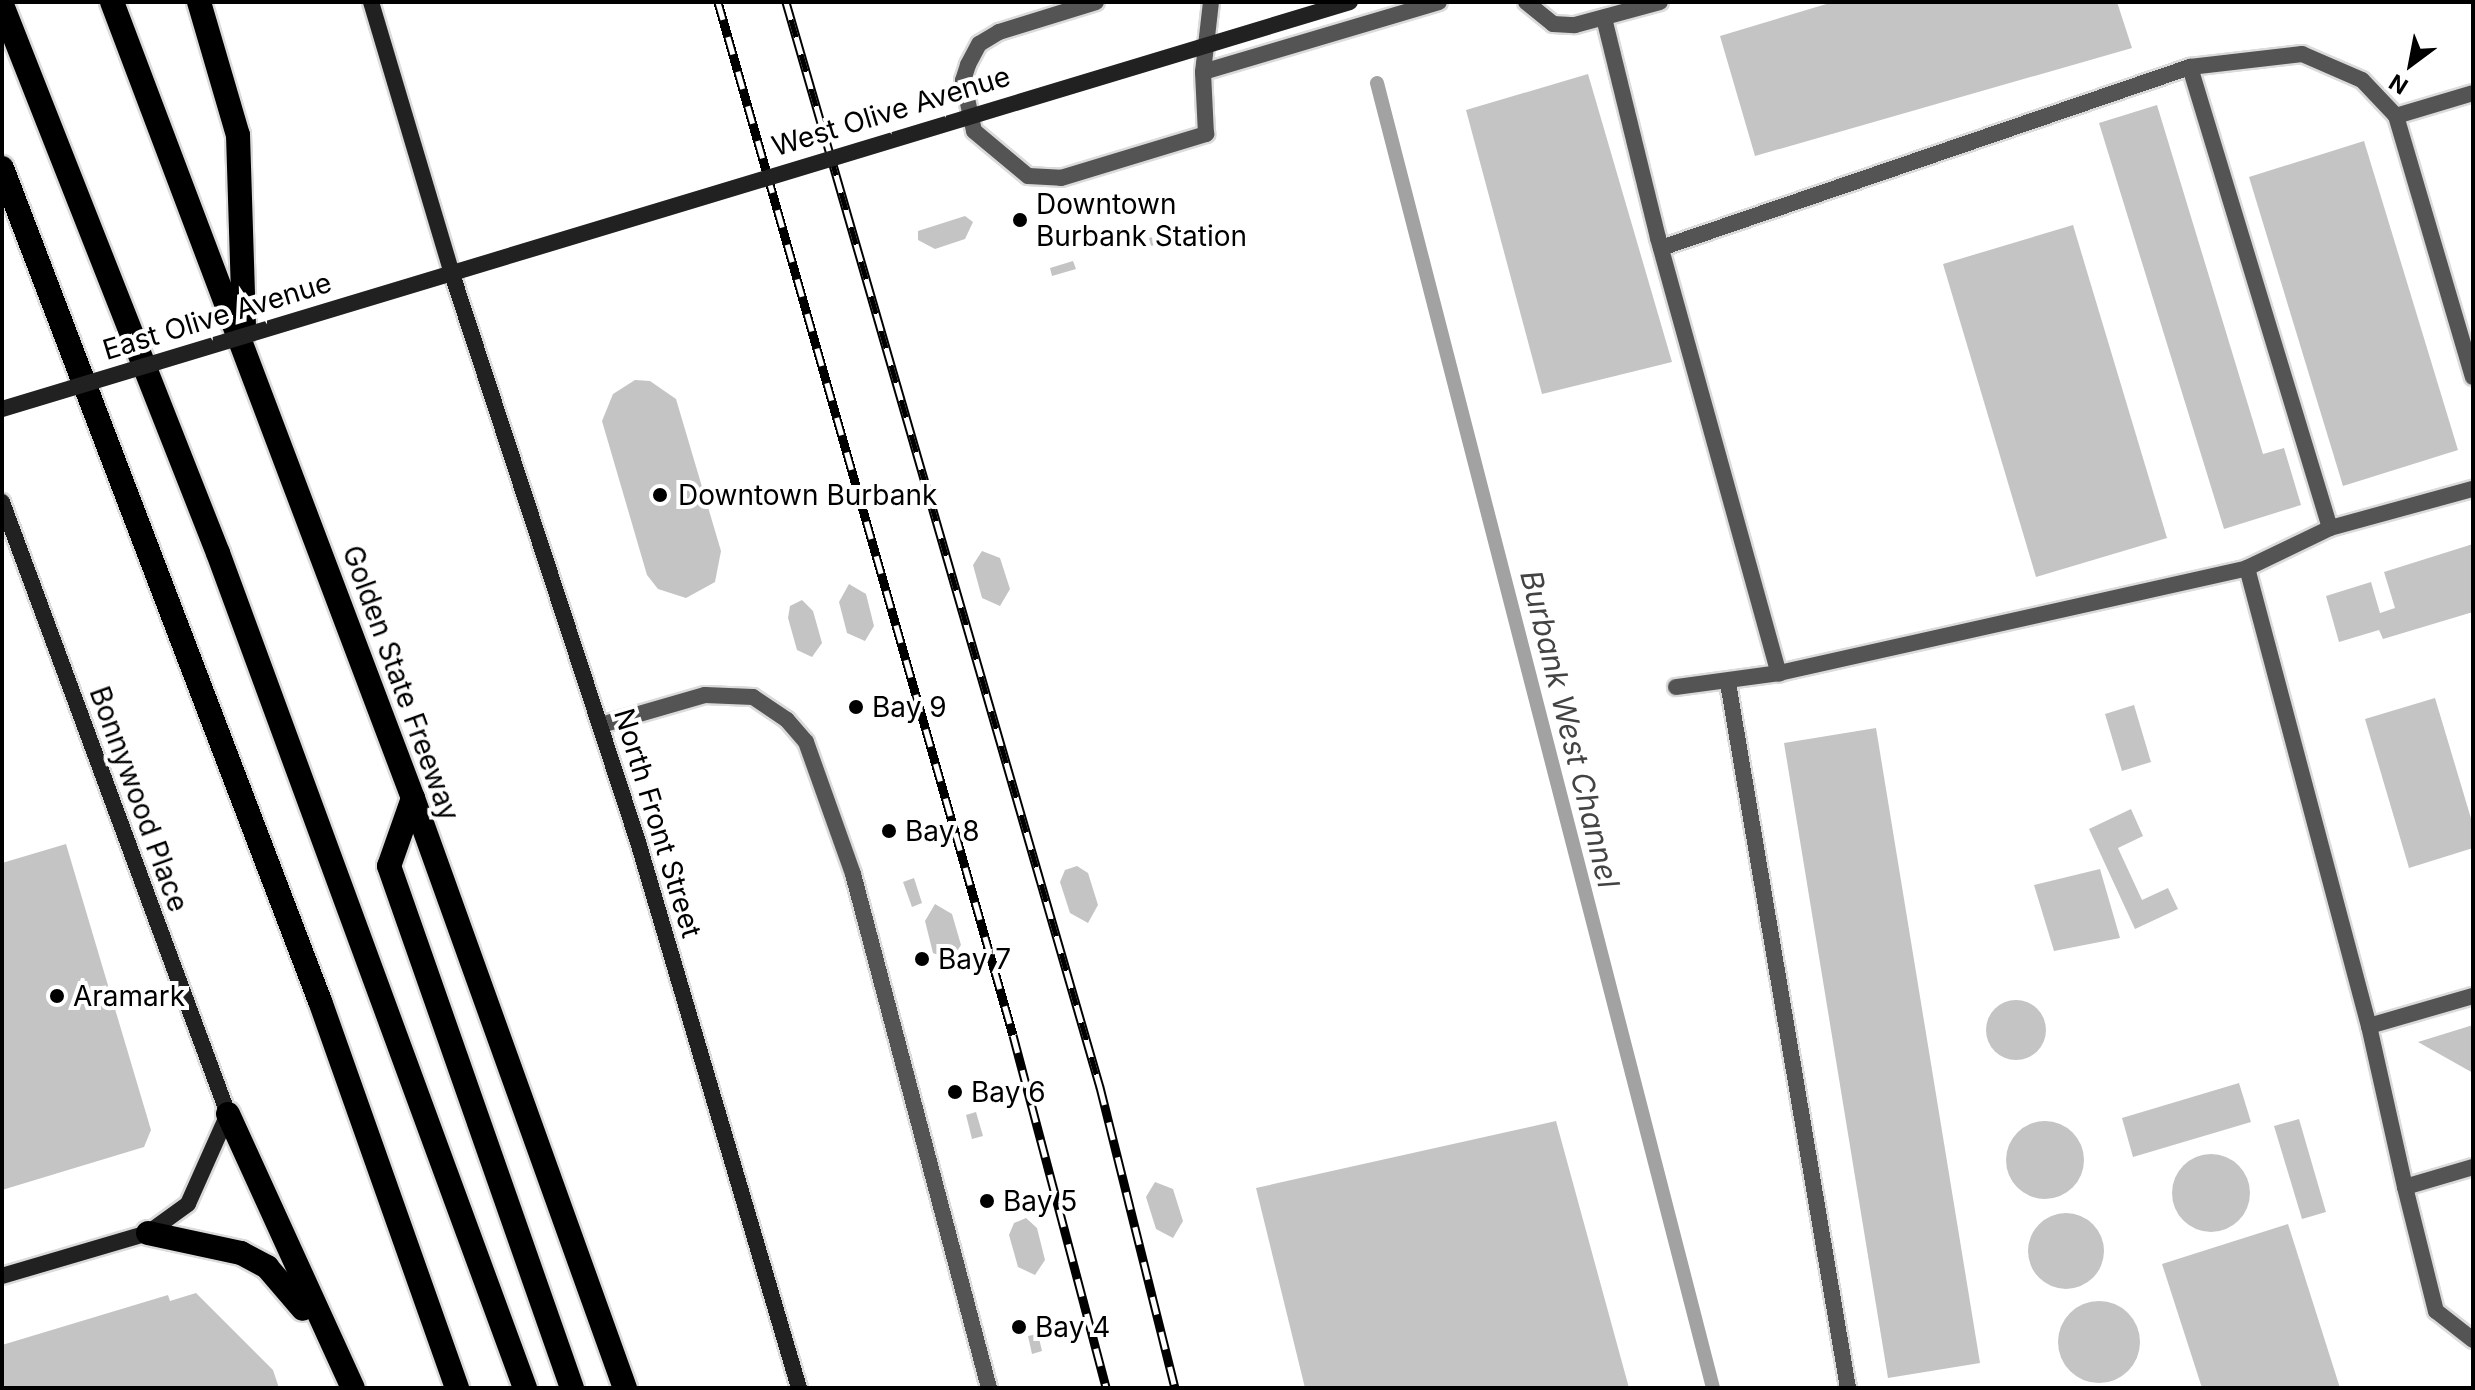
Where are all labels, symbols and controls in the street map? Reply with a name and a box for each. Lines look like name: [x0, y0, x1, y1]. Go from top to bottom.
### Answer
north arrow: [2371, 24, 2451, 104]
street label: West Olive Avenue: [768, 59, 1014, 163]
text: N: [2384, 69, 2412, 100]
place label: Downtown Burbank Station: [1036, 187, 1247, 253]
marker: Downtown Burbank Station: [1011, 211, 1029, 229]
street label: East Olive Avenue: [99, 265, 335, 367]
place label: Downtown Burbank: [678, 478, 937, 512]
marker: Downtown Burbank: [649, 484, 671, 506]
street label: Golden State Freeway: [336, 541, 466, 825]
water label: Burbank West Channel: [1513, 566, 1627, 892]
street label: Bonnywood Place: [83, 682, 195, 916]
place label: Bay 9: [872, 690, 947, 724]
marker: Bay 9: [847, 698, 865, 716]
street label: North Front Street: [607, 704, 709, 942]
place label: Bay 8: [905, 814, 980, 848]
marker: Bay 8: [880, 822, 898, 840]
place label: Bay 7: [938, 942, 1011, 976]
marker: Bay 7: [913, 950, 931, 968]
place label: Aramark: [73, 979, 185, 1013]
marker: Aramark: [48, 987, 66, 1005]
place label: Bay 6: [971, 1075, 1046, 1109]
marker: Bay 6: [946, 1083, 964, 1101]
place label: Bay 5: [1003, 1184, 1077, 1218]
marker: Bay 5: [978, 1192, 996, 1210]
place label: Bay 4: [1035, 1310, 1110, 1344]
marker: Bay 4: [1010, 1318, 1028, 1336]

